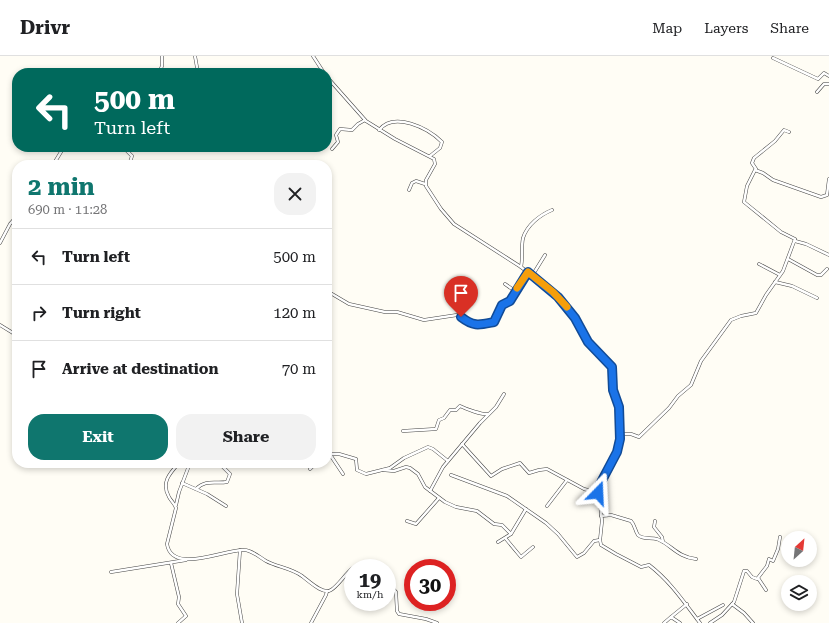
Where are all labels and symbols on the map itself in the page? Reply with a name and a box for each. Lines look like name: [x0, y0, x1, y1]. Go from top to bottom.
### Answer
pin: [444, 276, 478, 317]
position arrow: [577, 472, 619, 514]
north arrow: [781, 531, 817, 567]
speed limit sign: 30: [404, 559, 456, 611]

